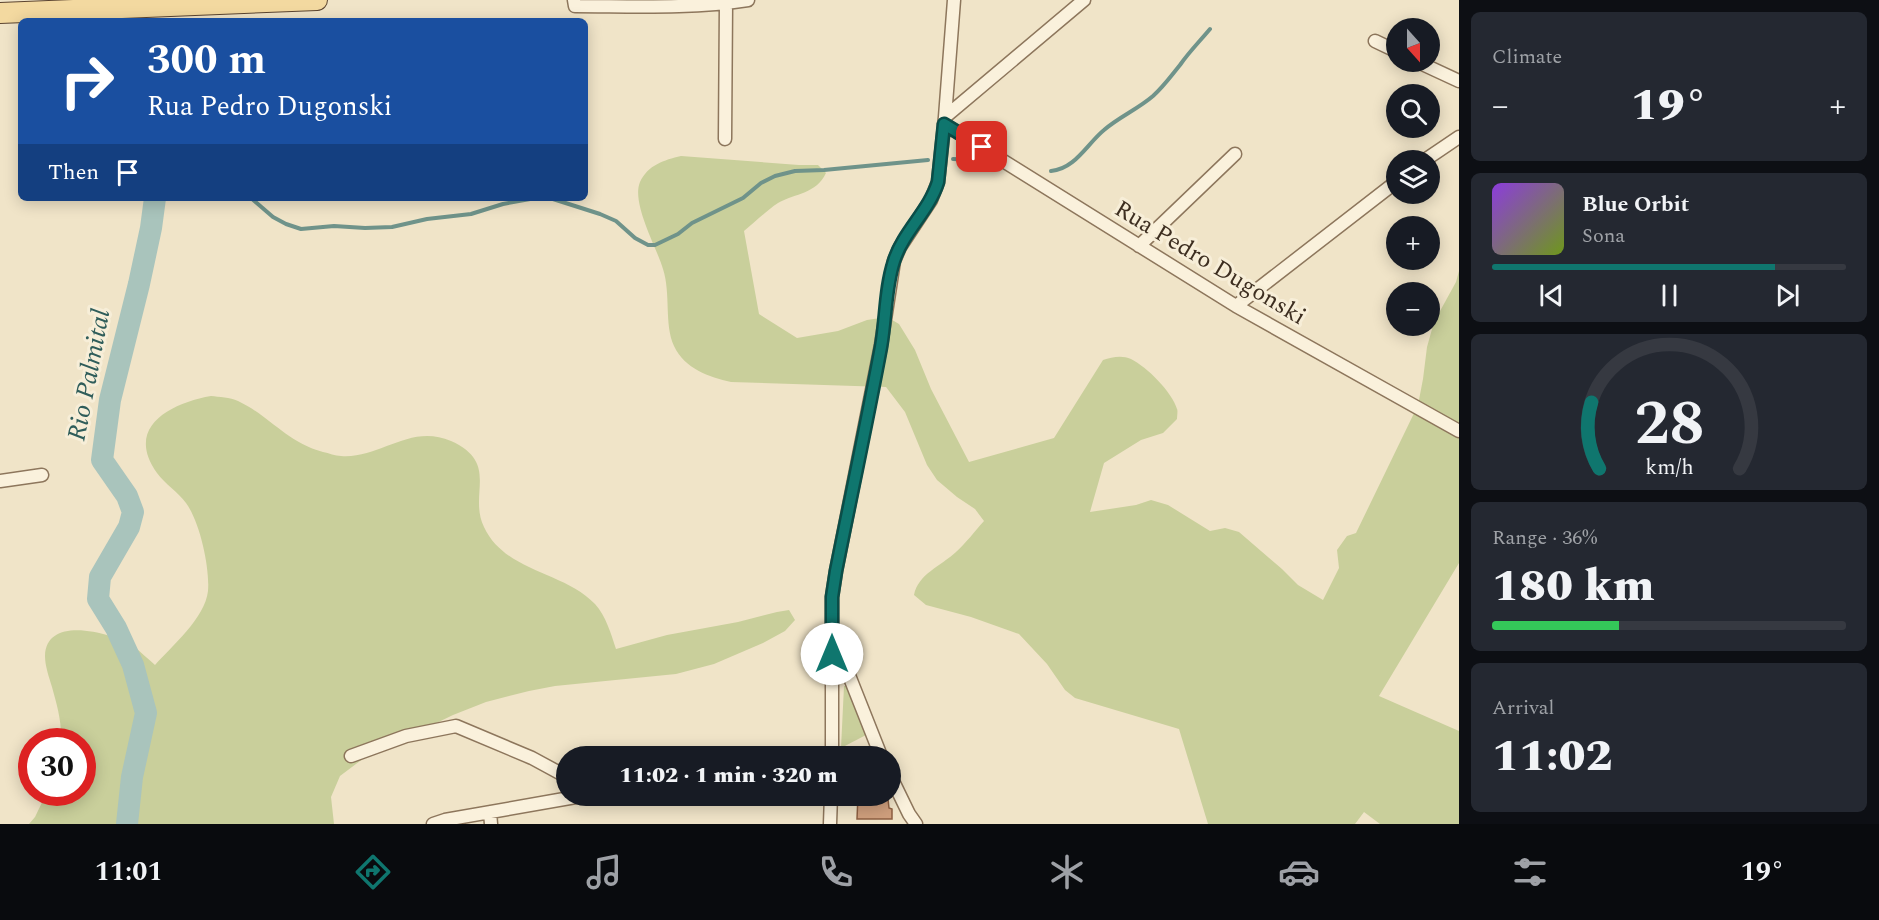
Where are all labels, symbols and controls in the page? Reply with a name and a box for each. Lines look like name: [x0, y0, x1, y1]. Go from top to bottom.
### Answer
north arrow: [1386, 18, 1440, 72]
map controls: [1386, 18, 1440, 336]
text: 300 m: [147, 29, 266, 92]
icon: right: [48, 42, 126, 120]
text: Climate: [1492, 42, 1562, 72]
text: 19°: [1631, 71, 1707, 140]
text: −: [1492, 81, 1509, 131]
text: +: [1829, 81, 1846, 131]
button: search: [1386, 84, 1440, 138]
text: Rua Pedro Dugonski: [147, 86, 392, 128]
pin: [956, 121, 1007, 172]
icon: arrive: [965, 130, 998, 163]
button: layers: [1386, 150, 1440, 204]
text: Then: [48, 156, 99, 189]
icon: arrive: [111, 156, 144, 189]
text: Blue Orbit: [1582, 188, 1689, 221]
street label: Rua Pedro Dugonski: [1107, 191, 1313, 335]
button: +: [1386, 216, 1440, 270]
text: Sona: [1582, 221, 1625, 251]
icon: previous: [1535, 279, 1568, 312]
icon: pause: [1653, 279, 1686, 312]
icon: next: [1771, 279, 1804, 312]
button: −: [1386, 282, 1440, 336]
water label: Rio Palmital: [57, 305, 121, 444]
text: 28: [1634, 377, 1704, 472]
text: km/h: [1645, 451, 1693, 484]
text: Range · 36%: [1492, 523, 1597, 553]
text: 180 km: [1492, 552, 1654, 621]
position arrow: [800, 622, 864, 686]
text: Arrival: [1492, 693, 1554, 723]
text: 11:02: [1492, 722, 1613, 791]
speed limit sign: 30: [18, 728, 96, 806]
text: 11:02 · 1 min · 320 m: [619, 759, 838, 792]
text: 11:01: [95, 851, 163, 893]
icon: directions: [352, 851, 394, 893]
icon: music: [583, 851, 625, 893]
icon: phone: [815, 851, 857, 893]
icon: climate: [1046, 851, 1088, 893]
icon: car: [1278, 851, 1320, 893]
icon: filters: [1509, 851, 1551, 893]
text: 19°: [1740, 851, 1784, 893]

